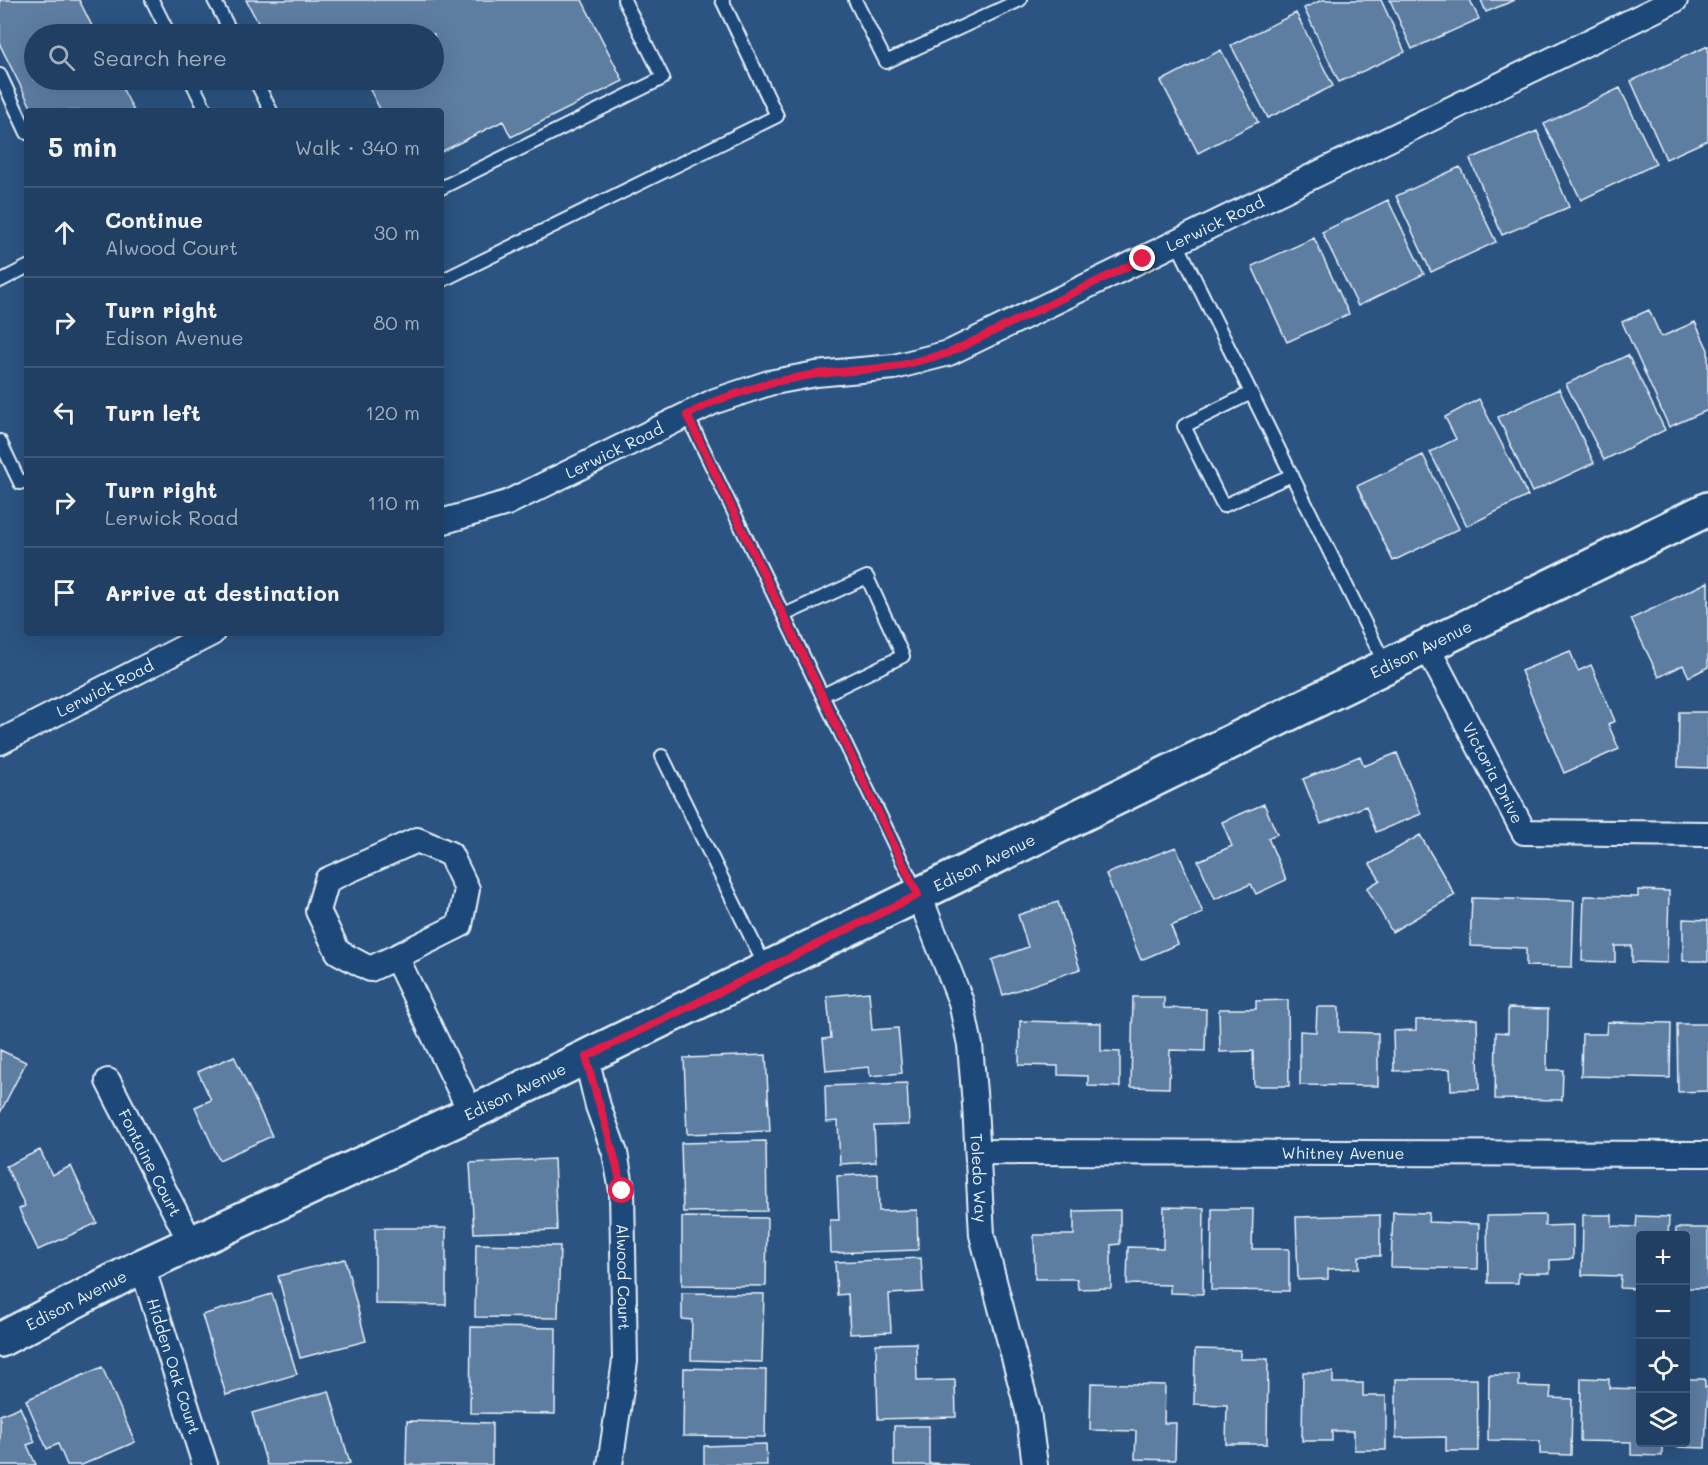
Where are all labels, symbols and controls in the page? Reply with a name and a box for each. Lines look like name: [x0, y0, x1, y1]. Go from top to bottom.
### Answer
search box: [24, 24, 444, 90]
icon: search: [45, 41, 78, 74]
text: Search here: [93, 43, 227, 72]
text: 5 min: [48, 130, 117, 164]
text: Walk · 340 m: [295, 134, 420, 160]
street label: Lerwick Road: [1162, 190, 1267, 256]
text: Continue: [105, 205, 203, 234]
icon: ahead: [48, 216, 81, 249]
text: 30 m: [374, 219, 420, 245]
text: Alwood Court: [105, 234, 238, 260]
route end: [1129, 245, 1155, 271]
text: Turn right: [105, 295, 217, 324]
icon: right: [48, 306, 81, 339]
text: 80 m: [373, 309, 420, 335]
text: Edison Avenue: [105, 324, 244, 350]
icon: left: [48, 396, 81, 429]
text: Turn left: [105, 398, 201, 427]
text: 120 m: [365, 399, 420, 425]
street label: Lerwick Road: [561, 417, 666, 483]
text: Turn right: [105, 475, 217, 504]
icon: right: [48, 486, 81, 519]
text: 110 m: [367, 489, 420, 515]
text: Lerwick Road: [105, 504, 238, 530]
icon: arrive: [48, 576, 81, 609]
text: Arrive at destination: [105, 578, 340, 607]
street label: Edison Avenue: [1366, 615, 1475, 683]
street label: Lerwick Road: [52, 654, 157, 721]
street label: Victoria Drive: [1458, 718, 1529, 827]
street label: Edison Avenue: [929, 828, 1038, 896]
street label: Edison Avenue: [461, 1057, 569, 1125]
street label: Fontaine Court: [114, 1105, 187, 1220]
street label: Toledo Way: [967, 1133, 992, 1223]
street label: Whitney Avenue: [1282, 1142, 1404, 1163]
route start: [608, 1177, 634, 1203]
street label: Alwood Court: [613, 1223, 635, 1330]
map controls: [1636, 1231, 1690, 1447]
button: +: [1636, 1231, 1690, 1285]
street label: Edison Avenue: [22, 1265, 130, 1335]
button: −: [1636, 1285, 1690, 1339]
street label: Hidden Oak Court: [143, 1295, 206, 1437]
button: locate: [1636, 1339, 1690, 1393]
button: layers: [1636, 1393, 1690, 1447]

